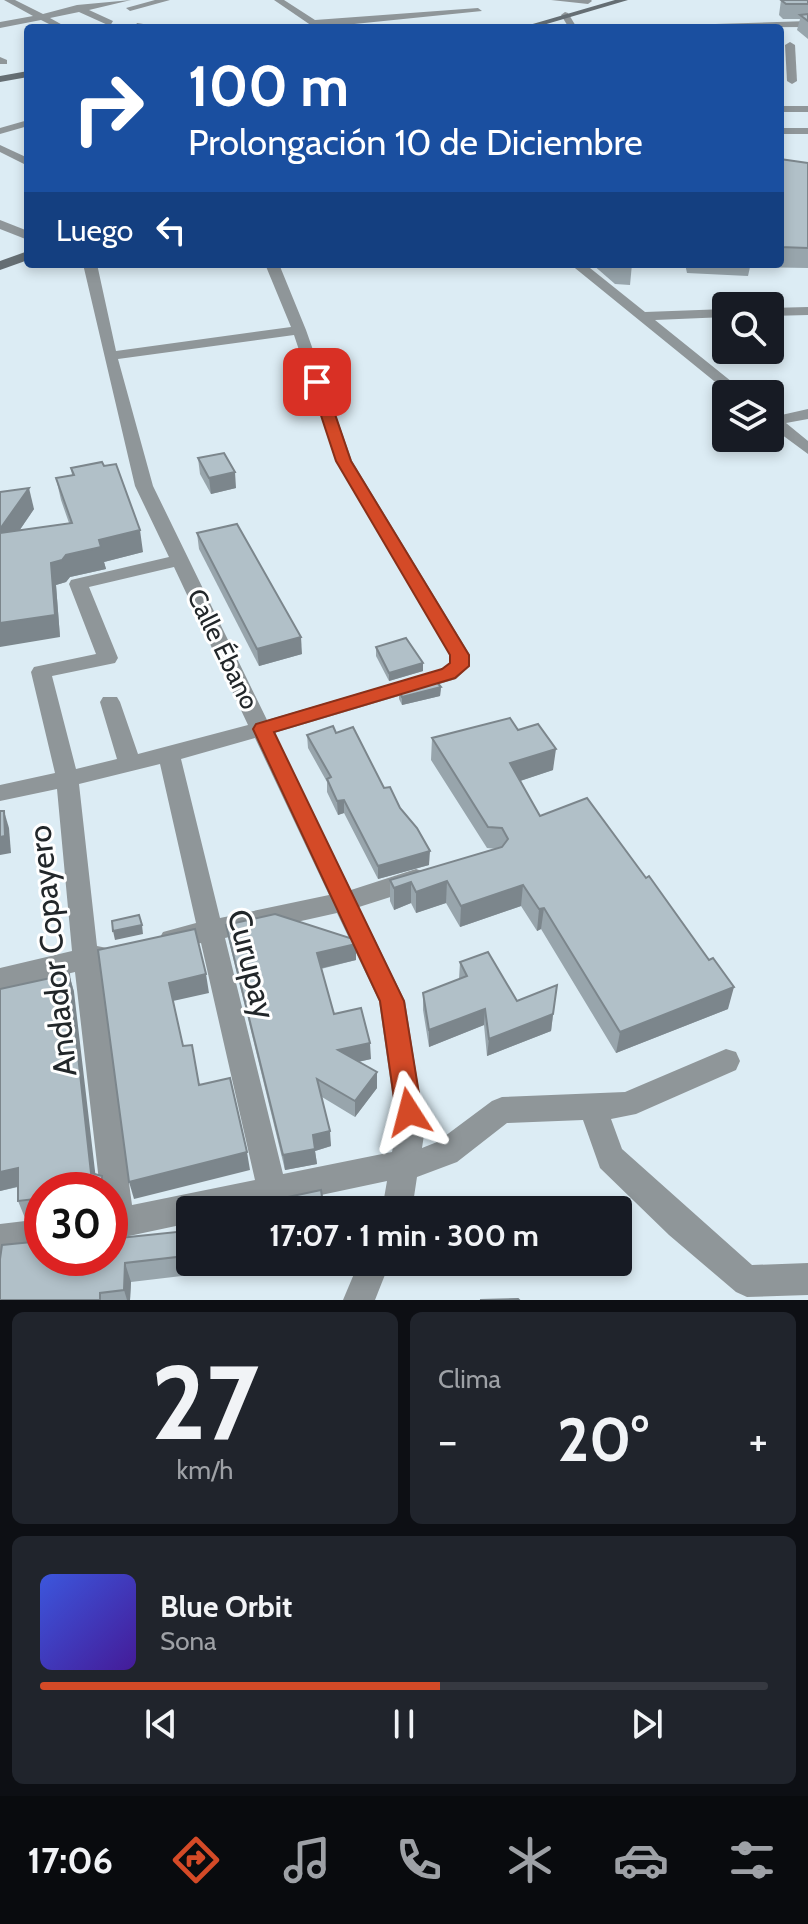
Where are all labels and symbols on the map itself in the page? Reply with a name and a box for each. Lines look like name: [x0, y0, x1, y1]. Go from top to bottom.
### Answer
pin: [283, 348, 351, 416]
street label: Calle Ébano: [180, 584, 266, 714]
street label: Andador Copayero: [19, 823, 85, 1079]
street label: Curupay: [220, 905, 284, 1023]
position arrow: [367, 1070, 451, 1154]
speed limit sign: 30: [24, 1172, 128, 1276]

